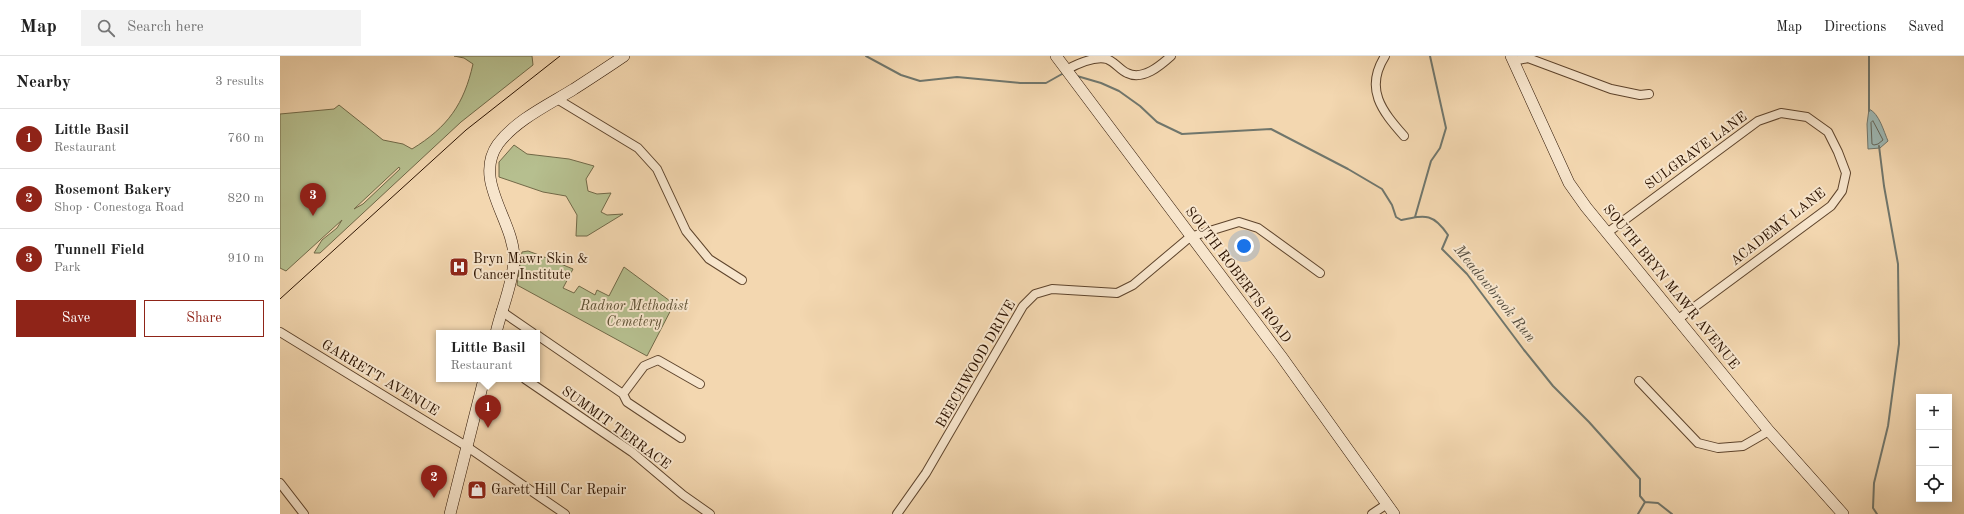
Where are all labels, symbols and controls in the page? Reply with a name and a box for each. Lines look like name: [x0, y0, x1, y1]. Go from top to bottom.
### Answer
search box: [81, 10, 361, 46]
icon: search: [95, 17, 117, 39]
text: Map: [20, 18, 57, 37]
text: Search here: [127, 20, 204, 35]
text: Map: [1776, 20, 1802, 34]
text: Directions: [1824, 20, 1886, 34]
text: Saved: [1908, 20, 1944, 34]
text: Nearby: [16, 74, 71, 91]
text: 3 results: [215, 75, 264, 88]
street label: SULGRAVE LANE: [1643, 109, 1749, 193]
text: Little Basil: [54, 123, 129, 138]
text: 1: [25, 132, 33, 145]
text: 760 m: [227, 132, 264, 145]
text: Restaurant: [54, 141, 116, 154]
text: Rosemont Bakery: [54, 183, 172, 198]
pin: 3: [300, 183, 326, 216]
street label: ACADEMY LANE: [1728, 186, 1828, 268]
text: 2: [25, 192, 33, 205]
text: 820 m: [227, 192, 264, 205]
text: Shop · Conestoga Road: [54, 201, 184, 214]
street label: SOUTH BRYN MAWR AVENUE: [1600, 202, 1742, 372]
street label: SOUTH ROBERTS ROAD: [1182, 204, 1294, 346]
your location: [1234, 236, 1254, 256]
water label: Meadowbrook Run: [1450, 242, 1538, 346]
text: Tunnell Field: [54, 243, 144, 258]
text: 3: [25, 252, 33, 265]
text: 910 m: [227, 252, 264, 265]
place label: Bryn Mawr Skin & Cancer Institute: [473, 252, 588, 282]
hospital icon: Bryn Mawr Skin & Cancer Institute: [448, 256, 470, 278]
text: Park: [54, 261, 81, 274]
street label: BEECHWOOD DRIVE: [934, 298, 1018, 430]
park label: Radnor Methodist Cemetery: [579, 299, 689, 330]
button: Save: [16, 300, 136, 337]
button: Share: [144, 300, 264, 337]
popup: [436, 330, 540, 382]
street label: GARRETT AVENUE: [319, 337, 441, 419]
text: Little Basil: [450, 341, 526, 356]
text: Restaurant: [450, 359, 513, 372]
street label: SUMMIT TERRACE: [559, 384, 673, 472]
map controls: [1916, 394, 1952, 502]
button: +: [1916, 394, 1952, 430]
pin: 1: [475, 395, 501, 428]
button: −: [1916, 430, 1952, 466]
pin: 2: [421, 465, 447, 498]
button: locate: [1916, 466, 1952, 502]
shop icon: Garett Hill Car Repair: [466, 479, 488, 501]
place label: Garett Hill Car Repair: [491, 483, 627, 497]

